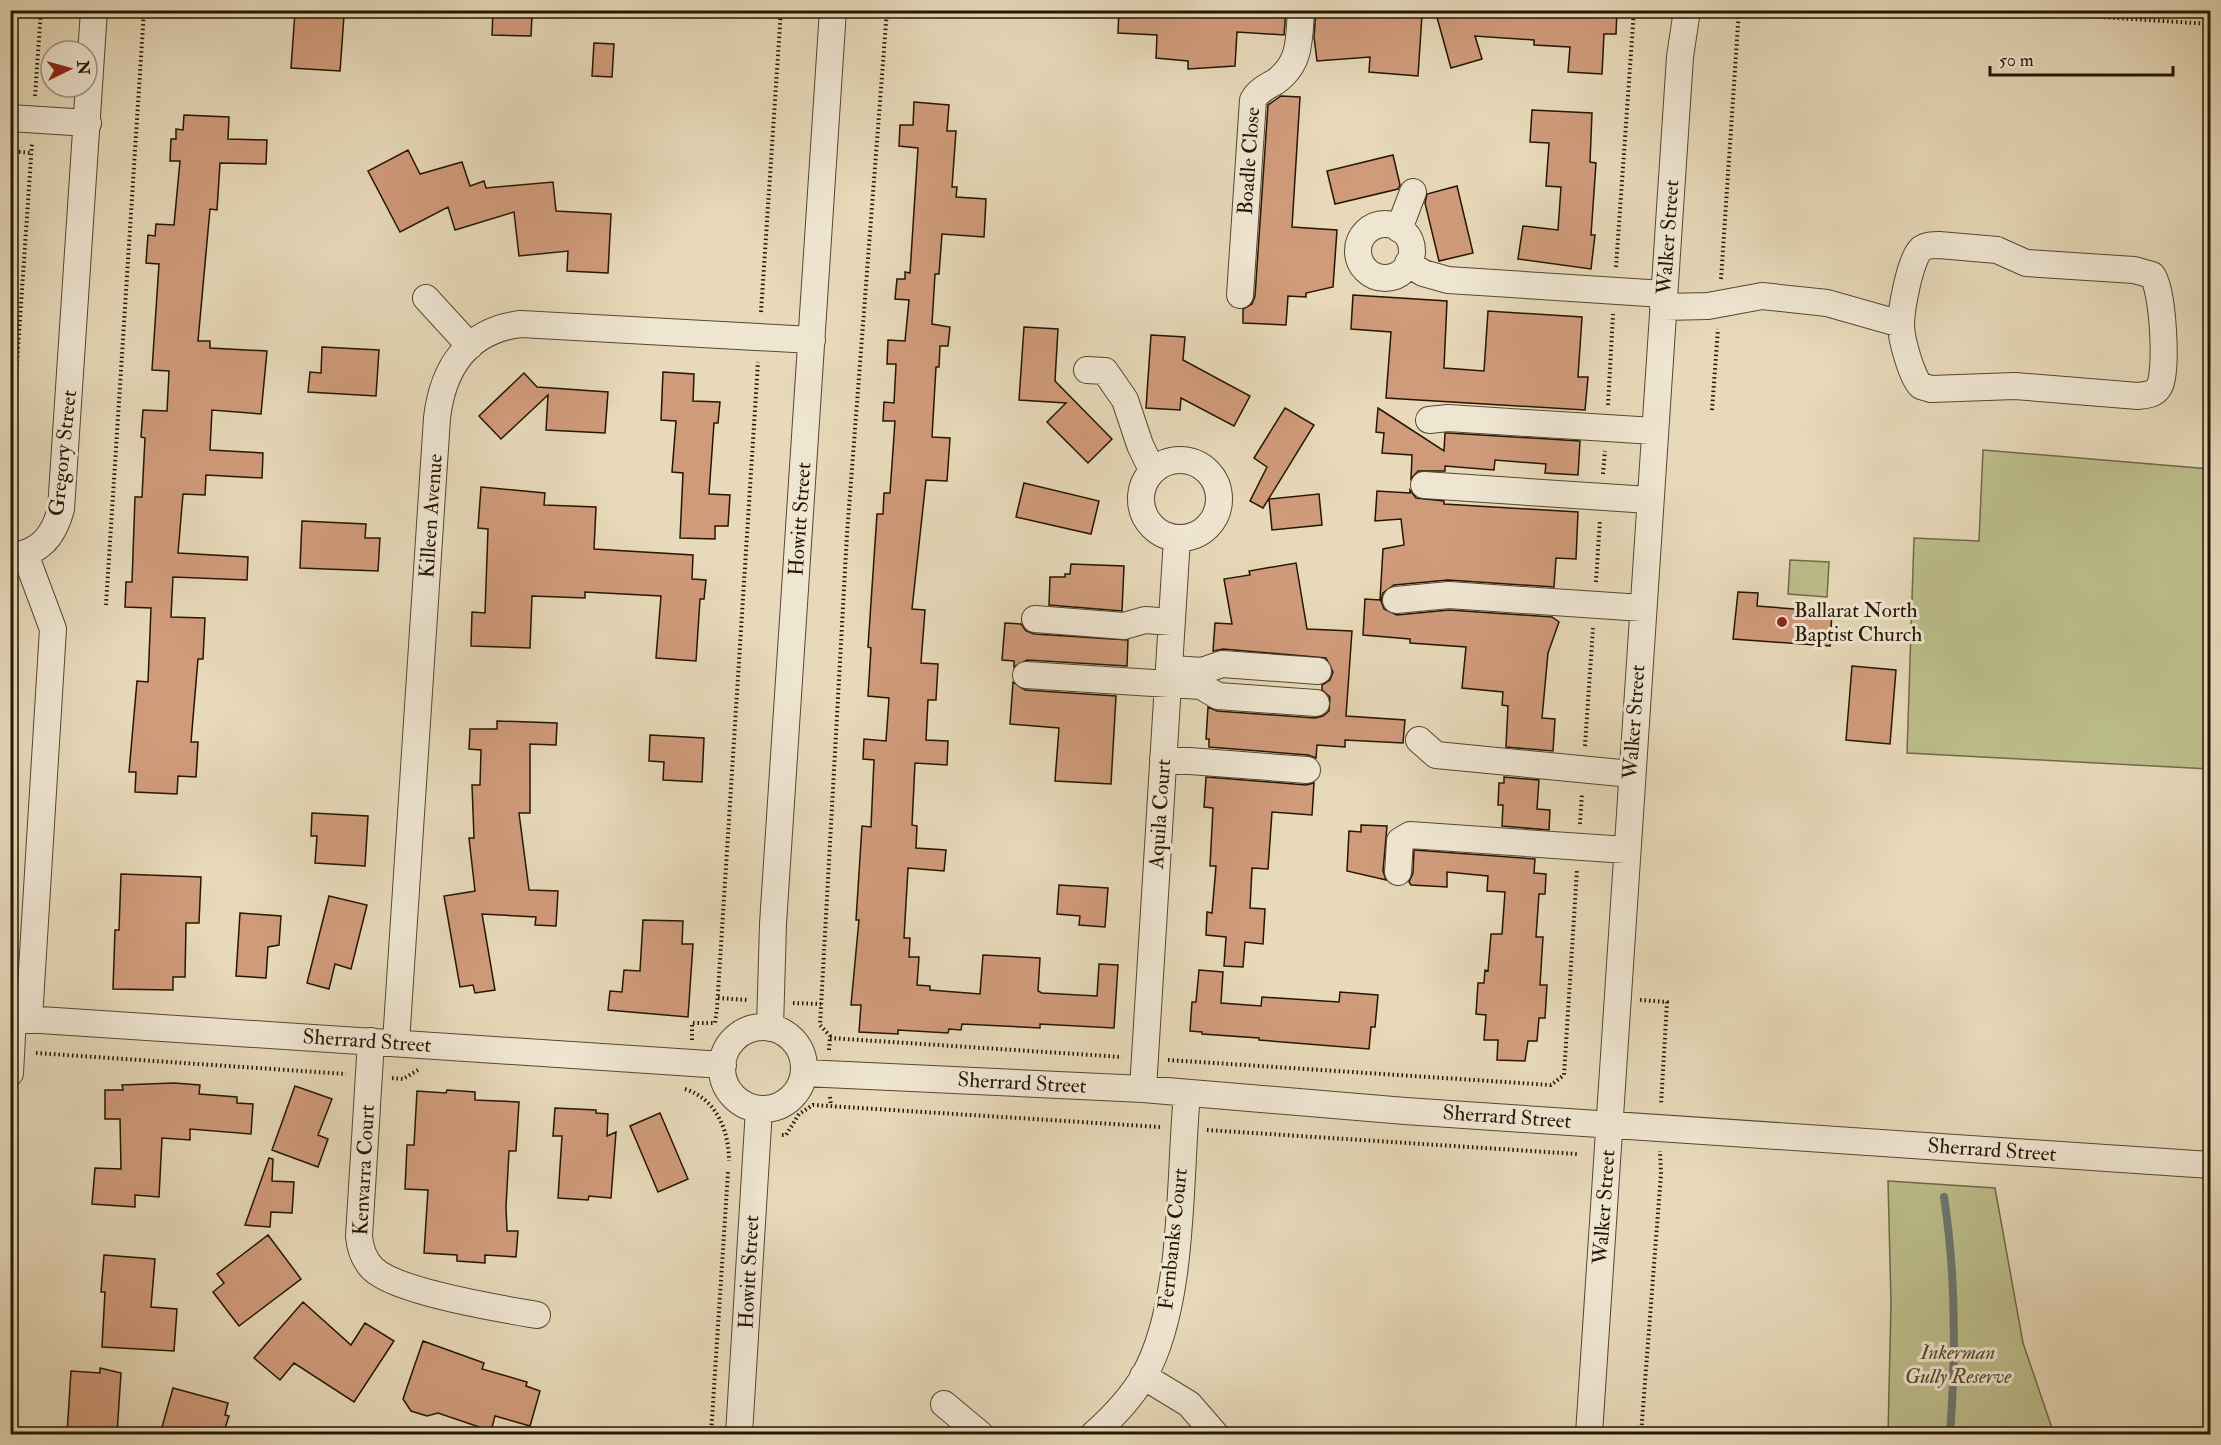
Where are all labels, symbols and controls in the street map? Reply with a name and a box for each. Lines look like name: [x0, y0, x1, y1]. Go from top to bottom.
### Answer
north arrow: [39, 39, 99, 99]
scale bar: [1990, 39, 2173, 77]
text: 50 m: [1999, 49, 2034, 72]
text: N: [72, 59, 94, 76]
street label: Boadle Close: [1232, 106, 1266, 216]
street label: Walker Street: [1650, 179, 1685, 296]
street label: Gregory Street: [43, 388, 83, 517]
street label: Killeen Avenue: [413, 453, 449, 579]
street label: Howitt Street: [783, 461, 817, 577]
place label: Ballarat North Baptist Church: [1794, 597, 1922, 648]
marker: Ballarat North Baptist Church: [1775, 615, 1789, 629]
street label: Walker Street: [1616, 664, 1651, 781]
street label: Aquila Court: [1143, 758, 1177, 871]
street label: Sherrard Street: [302, 1023, 432, 1059]
street label: Sherrard Street: [957, 1066, 1087, 1100]
street label: Sherrard Street: [1442, 1099, 1572, 1135]
street label: Kenvarra Court: [347, 1104, 381, 1236]
street label: Sherrard Street: [1927, 1132, 2057, 1168]
street label: Walker Street: [1586, 1149, 1621, 1266]
street label: Fernbanks Court: [1152, 1167, 1194, 1311]
street label: Howitt Street: [733, 1214, 765, 1330]
park label: Inkerman Gully Reserve: [1905, 1339, 2012, 1390]

